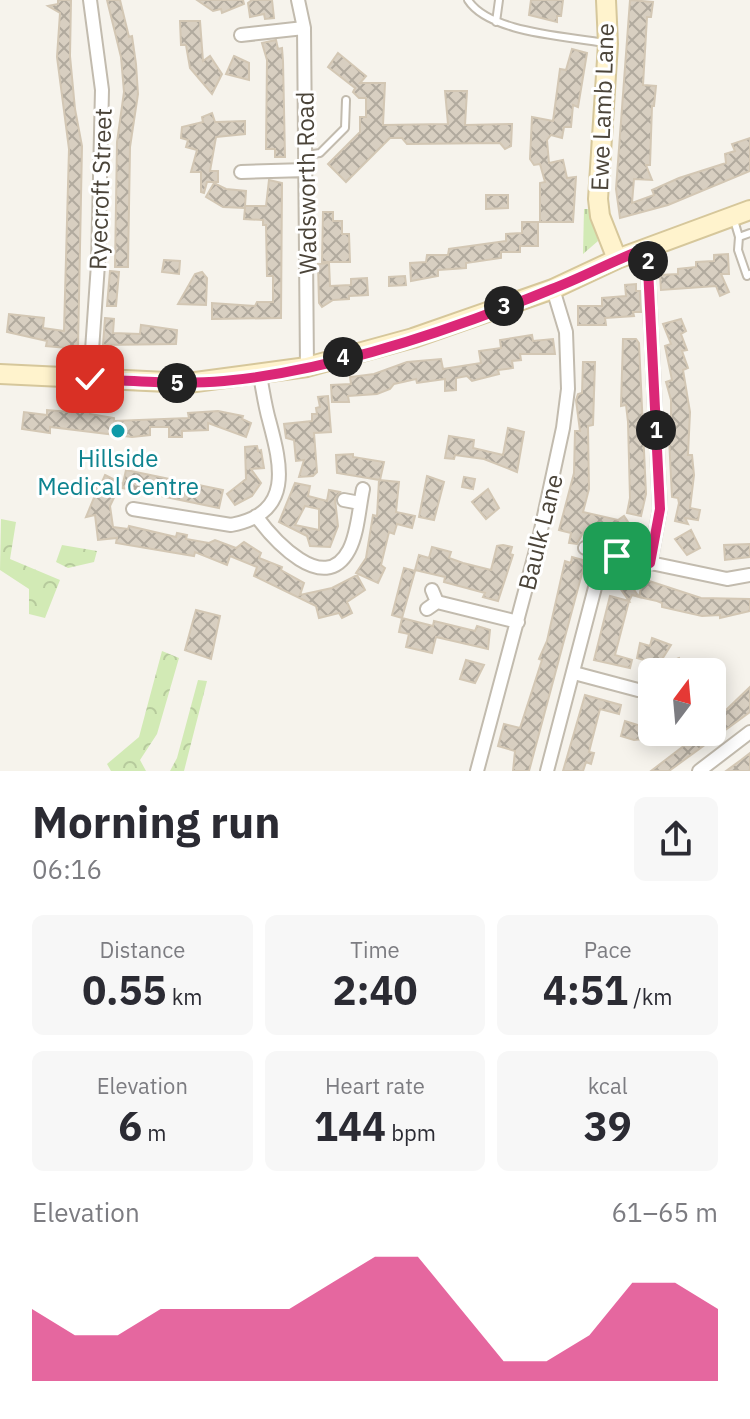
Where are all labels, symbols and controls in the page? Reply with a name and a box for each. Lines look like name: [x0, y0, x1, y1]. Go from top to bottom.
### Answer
street label: Ewe Lamb Lane: [583, 22, 621, 192]
street label: Wadsworth Road: [288, 91, 324, 275]
street label: Ryecroft Street: [81, 107, 119, 271]
pin: 2: [628, 241, 668, 281]
text: 2: [641, 246, 655, 275]
pin: 3: [484, 286, 524, 326]
text: 3: [497, 291, 511, 320]
pin: 4: [323, 337, 363, 377]
text: 4: [336, 342, 350, 371]
pin: [56, 345, 124, 413]
icon: check: [68, 357, 112, 401]
pin: 5: [157, 363, 197, 403]
text: 5: [170, 368, 184, 397]
pin: 1: [636, 410, 676, 450]
text: 1: [649, 415, 663, 444]
marker: Hillside Medical Centre: [109, 422, 127, 440]
place label: Hillside Medical Centre: [37, 442, 199, 502]
street label: Baulk Lane: [510, 471, 570, 593]
pin: [583, 522, 651, 590]
icon: arrive: [595, 534, 639, 578]
north arrow: [638, 658, 726, 746]
map controls: [638, 658, 726, 746]
text: Morning run: [32, 793, 281, 850]
button: share: [634, 797, 718, 881]
text: 06:16: [32, 852, 102, 886]
text: Distance: [99, 935, 185, 964]
text: Time: [350, 935, 400, 964]
text: Pace: [584, 935, 632, 964]
text: 0.55: [82, 964, 167, 1016]
text: 2:40: [332, 964, 418, 1016]
text: 4:51: [543, 964, 628, 1016]
text: km: [167, 982, 203, 1011]
text: /km: [628, 982, 672, 1011]
text: Elevation: [97, 1071, 188, 1100]
text: Heart rate: [325, 1071, 425, 1100]
text: kcal: [588, 1071, 628, 1100]
text: 6: [118, 1100, 142, 1152]
text: 144: [314, 1100, 386, 1152]
text: 39: [584, 1100, 632, 1152]
text: m: [142, 1118, 167, 1147]
text: bpm: [386, 1118, 436, 1147]
text: Elevation: [32, 1195, 140, 1229]
text: 61–65 m: [611, 1195, 718, 1229]

